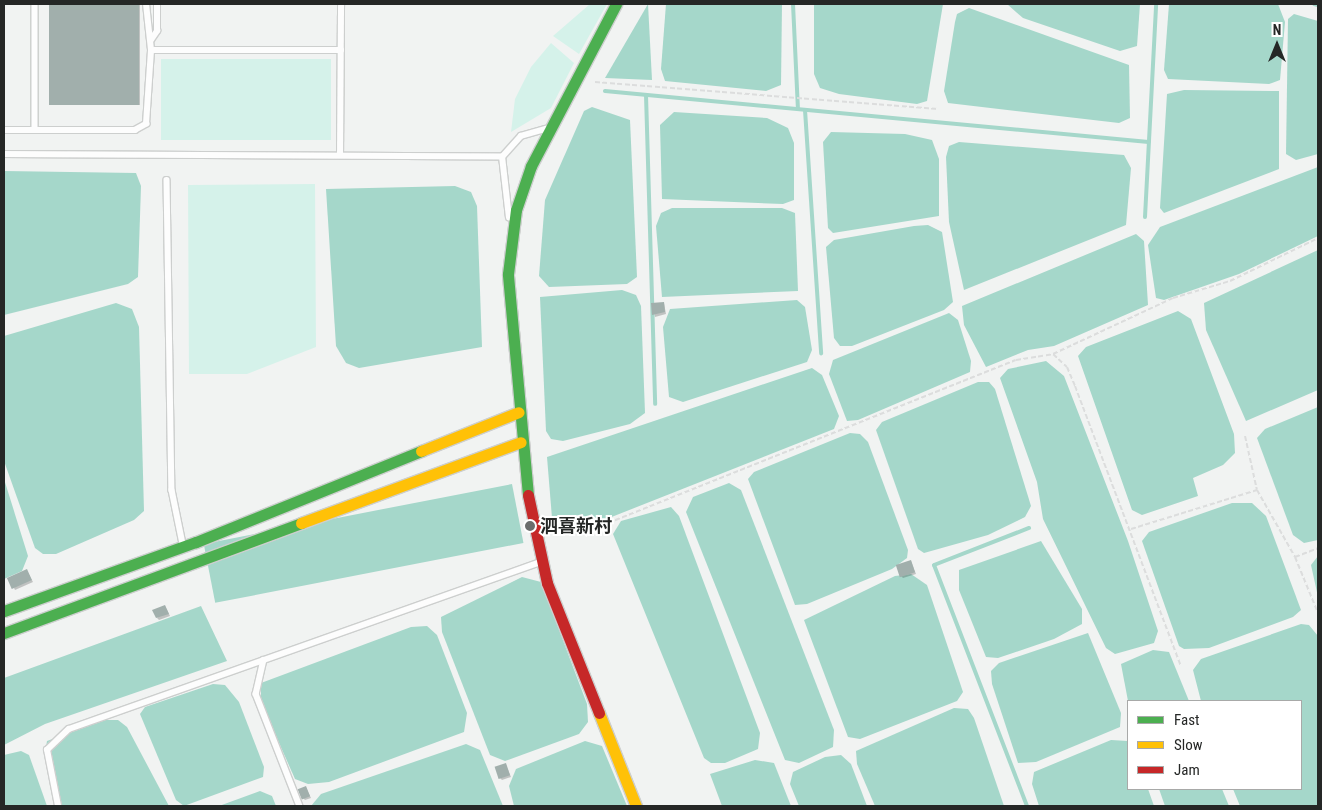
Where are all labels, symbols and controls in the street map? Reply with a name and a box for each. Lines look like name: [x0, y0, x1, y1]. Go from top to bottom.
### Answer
north arrow: [1252, 20, 1302, 70]
text: N: [1273, 22, 1281, 38]
place label: 泗喜新村: [540, 515, 612, 537]
marker: 泗喜新村: [524, 520, 536, 532]
legend: [1127, 700, 1302, 790]
text: Fast: [1174, 711, 1199, 729]
text: Slow: [1174, 736, 1203, 754]
text: Jam: [1174, 761, 1200, 779]

